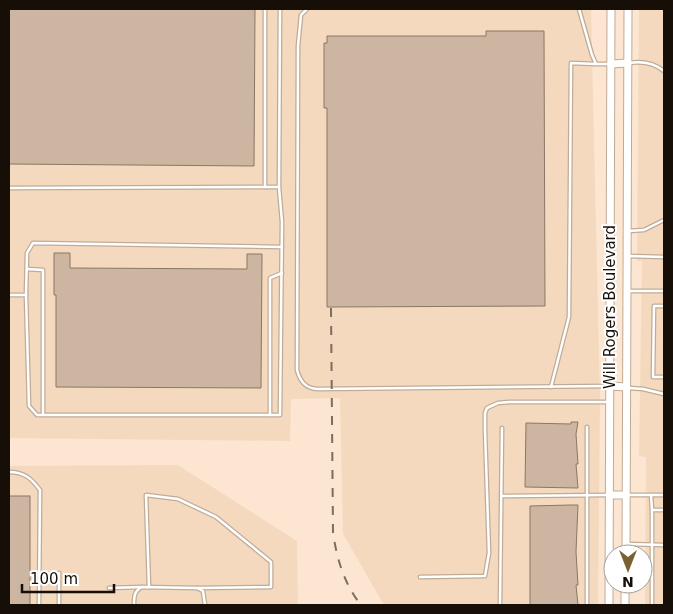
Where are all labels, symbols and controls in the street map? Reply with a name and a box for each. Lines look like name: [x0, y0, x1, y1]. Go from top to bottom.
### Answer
street label: Will Rogers Boulevard: [601, 225, 619, 389]
north arrow: [603, 544, 653, 594]
scale bar: [22, 562, 115, 594]
text: 100 m: [30, 570, 78, 588]
text: N: [622, 574, 634, 590]

